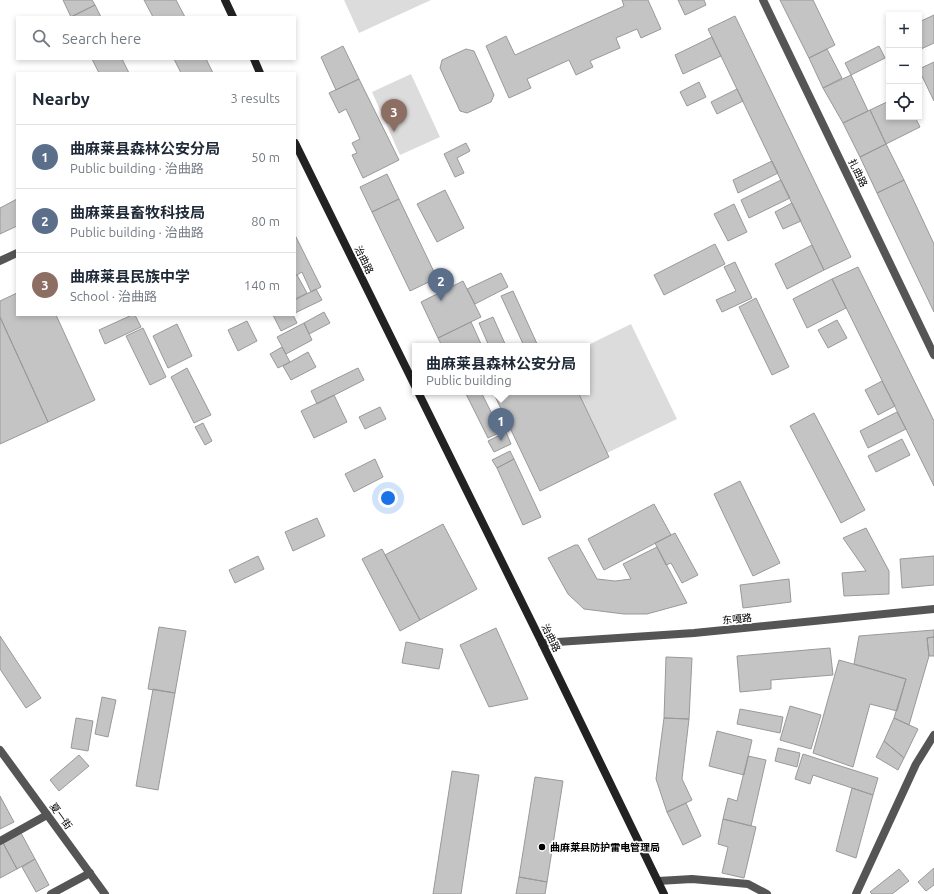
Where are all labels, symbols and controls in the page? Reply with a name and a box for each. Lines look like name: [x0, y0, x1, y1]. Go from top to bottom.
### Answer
map controls: [886, 12, 922, 120]
button: +: [886, 12, 922, 48]
search box: [16, 16, 296, 60]
icon: search: [30, 27, 52, 49]
text: Search here: [62, 30, 141, 47]
button: −: [886, 48, 922, 84]
button: locate: [886, 84, 922, 120]
text: Nearby: [32, 89, 90, 108]
text: 3 results: [230, 91, 280, 105]
pin: 3: [381, 99, 407, 132]
text: 曲麻莱县森林公安分局: [70, 140, 220, 157]
text: 1: [41, 150, 49, 164]
text: 50 m: [251, 150, 280, 164]
street label: 扎曲路: [846, 157, 870, 189]
text: Public building · 治曲路: [70, 161, 204, 175]
text: 曲麻莱县畜牧科技局: [70, 204, 205, 221]
text: 2: [41, 214, 49, 228]
text: 80 m: [251, 214, 280, 228]
text: Public building · 治曲路: [70, 225, 204, 239]
street label: 治曲路: [352, 244, 376, 276]
text: 曲麻莱县民族中学: [70, 268, 190, 285]
pin: 2: [428, 268, 454, 301]
text: 3: [41, 278, 49, 292]
text: 140 m: [244, 278, 280, 292]
text: School · 治曲路: [70, 289, 157, 303]
popup: [412, 343, 590, 395]
text: 曲麻莱县森林公安分局: [426, 355, 576, 372]
text: Public building: [426, 373, 512, 387]
pin: 1: [488, 408, 514, 441]
your location: [378, 488, 398, 508]
street label: 东嘎路: [722, 612, 752, 626]
street label: 治曲路: [539, 622, 563, 654]
street label: 夏一街: [48, 801, 74, 831]
marker: 曲麻莱县防护雷电管理局: [537, 842, 547, 852]
place label: 曲麻莱县防护雷电管理局: [550, 842, 660, 853]

